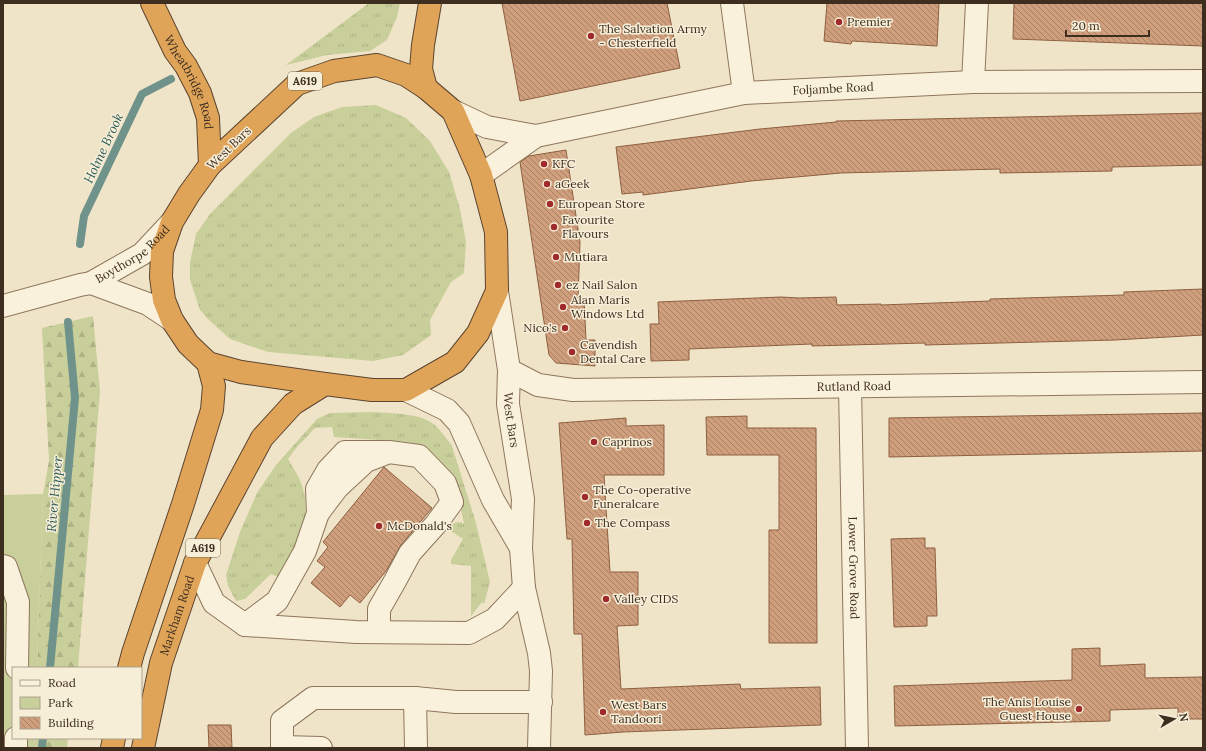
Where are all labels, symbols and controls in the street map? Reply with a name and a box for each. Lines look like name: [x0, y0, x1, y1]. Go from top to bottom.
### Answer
scale bar: [1066, 12, 1149, 38]
place label: Premier: [847, 14, 892, 29]
marker: Premier: [834, 17, 844, 27]
text: 20 m: [1072, 18, 1100, 33]
place label: The Salvation Army - Chesterfield: [599, 21, 708, 50]
marker: The Salvation Army - Chesterfield: [586, 31, 596, 41]
street label: Wheatbridge Road: [161, 32, 216, 130]
road number: A619: [288, 72, 322, 90]
street label: Foljambe Road: [792, 79, 874, 98]
water label: Holme Brook: [80, 110, 127, 186]
street label: West Bars: [203, 123, 254, 172]
place label: KFC: [552, 156, 576, 171]
marker: KFC: [539, 159, 549, 169]
place label: aGeek: [555, 176, 590, 191]
marker: aGeek: [542, 179, 552, 189]
place label: European Store: [558, 196, 645, 211]
marker: European Store: [545, 199, 555, 209]
place label: Favourite Flavours: [562, 212, 615, 241]
street label: Boythorpe Road: [92, 221, 173, 286]
marker: Favourite Flavours: [549, 222, 559, 232]
place label: Mutiara: [564, 249, 608, 264]
marker: Mutiara: [551, 252, 561, 262]
place label: ez Nail Salon: [566, 277, 637, 292]
marker: ez Nail Salon: [553, 280, 563, 290]
place label: Alan Maris Windows Ltd: [570, 292, 645, 321]
marker: Alan Maris Windows Ltd: [558, 302, 568, 312]
place label: Nico's: [523, 320, 557, 335]
marker: Nico's: [560, 323, 570, 333]
place label: Cavendish Dental Care: [580, 337, 647, 366]
marker: Cavendish Dental Care: [567, 347, 577, 357]
street label: Rutland Road: [817, 378, 891, 394]
street label: West Bars: [501, 392, 523, 449]
place label: Caprinos: [602, 434, 653, 449]
marker: Caprinos: [589, 437, 599, 447]
water label: River Hipper: [43, 455, 66, 533]
place label: The Co-operative Funeralcare: [593, 482, 692, 511]
marker: The Co-operative Funeralcare: [580, 492, 590, 502]
place label: The Compass: [595, 515, 671, 530]
street label: Lower Grove Road: [846, 516, 863, 620]
place label: McDonald's: [387, 518, 452, 533]
marker: The Compass: [582, 518, 592, 528]
marker: McDonald's: [374, 521, 384, 531]
road number: A619: [186, 539, 220, 557]
street label: Markham Road: [156, 573, 197, 658]
place label: Valley CIDS: [613, 591, 679, 606]
marker: Valley CIDS: [601, 594, 611, 604]
legend: [12, 667, 142, 739]
text: Road: [48, 675, 76, 690]
place label: The Anis Louise Guest House: [983, 694, 1071, 723]
text: Park: [48, 695, 74, 710]
place label: West Bars Tandoori: [611, 697, 667, 726]
north arrow: [1154, 699, 1194, 739]
marker: The Anis Louise Guest House: [1074, 704, 1084, 714]
marker: West Bars Tandoori: [598, 707, 608, 717]
text: N: [1176, 712, 1192, 723]
text: Building: [48, 715, 94, 730]

